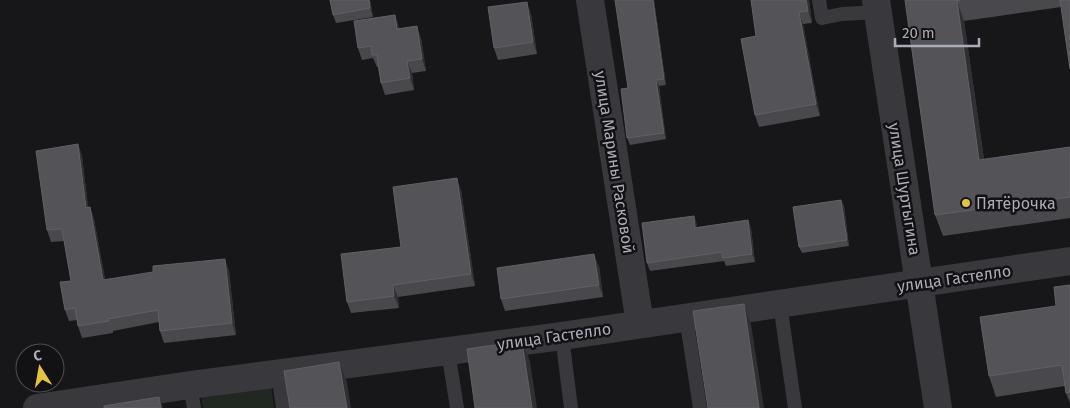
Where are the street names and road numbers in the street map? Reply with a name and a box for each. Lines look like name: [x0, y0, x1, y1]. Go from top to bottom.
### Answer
street label: улица Марины Расковой: [591, 69, 638, 255]
street label: улица Шуртыгина: [885, 121, 924, 257]
street label: улица Гастелло: [896, 261, 1012, 296]
street label: улица Гастелло: [496, 319, 612, 354]

